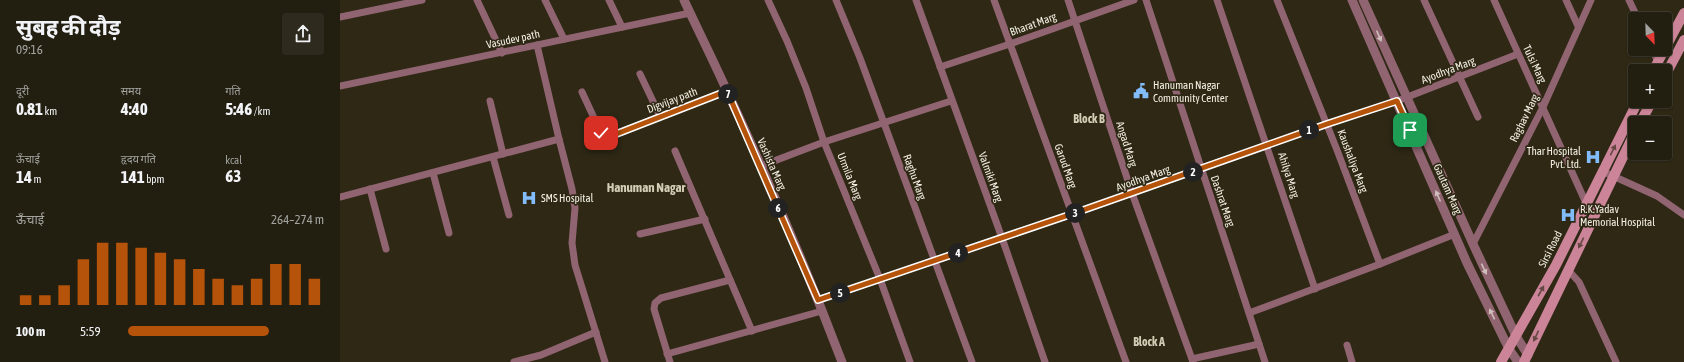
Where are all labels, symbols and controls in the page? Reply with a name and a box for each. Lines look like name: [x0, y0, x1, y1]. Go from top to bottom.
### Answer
street label: Bharat Marg: [1008, 10, 1058, 38]
north arrow: [1628, 12, 1672, 56]
map controls: [1628, 12, 1672, 160]
button: share: [282, 13, 324, 55]
text: सुबह की दौड़: [16, 14, 120, 40]
street label: Vasudev path: [485, 27, 541, 51]
one-way arrow: [1376, 30, 1382, 42]
text: 09:16: [16, 42, 43, 57]
street label: Tulsi Marg: [1521, 43, 1549, 85]
street label: Ayodhya Marg: [1419, 54, 1477, 86]
button: +: [1628, 64, 1672, 108]
place label: Hanuman Nagar Community Center: [1153, 79, 1229, 104]
public building icon: Hanuman Nagar Community Center: [1132, 82, 1150, 100]
pin: 7: [718, 84, 738, 104]
text: दूरी: [16, 85, 29, 97]
text: समय: [121, 85, 141, 97]
text: गति: [225, 85, 241, 97]
street label: Digvijay path: [645, 85, 699, 115]
text: 7: [725, 88, 731, 100]
street label: Raghav Marg: [1507, 92, 1541, 144]
text: 0.81: [16, 99, 43, 119]
text: 4:40: [121, 99, 148, 119]
text: 5:46: [225, 99, 252, 119]
text: km: [43, 105, 57, 117]
text: /km: [252, 105, 270, 117]
district label: Block B: [1073, 112, 1105, 126]
pin: [1393, 113, 1427, 147]
pin: [584, 116, 618, 150]
button: −: [1628, 116, 1672, 160]
icon: arrive: [1399, 119, 1421, 141]
street label: Angad Marg: [1114, 120, 1140, 169]
pin: 1: [1299, 120, 1319, 140]
icon: check: [590, 122, 612, 144]
text: 1: [1306, 124, 1312, 136]
street label: Kaushaliya Marg: [1335, 128, 1371, 194]
street label: Vashista Marg: [755, 136, 789, 192]
street label: Garud Marg: [1052, 142, 1080, 190]
one-way arrow: [1610, 144, 1616, 156]
place label: Thar Hospital Pvt. Ltd.: [1527, 145, 1581, 170]
hospital icon: Thar Hospital Pvt. Ltd.: [1584, 148, 1602, 166]
street label: Valmiki Marg: [976, 150, 1006, 204]
street label: Urmila Marg: [835, 151, 865, 202]
street label: Ahilya Marg: [1276, 151, 1302, 200]
text: ऊँचाई: [16, 153, 40, 165]
text: हृदय गति: [121, 153, 156, 165]
street label: Raghu Marg: [901, 153, 929, 202]
text: kcal: [225, 154, 242, 166]
pin: 2: [1183, 162, 1203, 182]
street label: Gautam Marg: [1432, 162, 1465, 216]
street label: Ayodhya Marg: [1114, 163, 1172, 193]
text: 63: [225, 166, 241, 186]
text: 2: [1190, 166, 1196, 178]
text: 14: [16, 167, 32, 187]
text: 141: [121, 167, 145, 187]
text: m: [32, 173, 41, 185]
text: bpm: [145, 173, 165, 185]
street label: Dashrat Marg: [1209, 174, 1237, 228]
district label: Hanuman Nagar: [607, 180, 686, 195]
hospital icon: SMS Hospital: [520, 189, 538, 207]
one-way arrow: [1435, 189, 1441, 201]
place label: SMS Hospital: [541, 192, 594, 204]
pin: 6: [768, 198, 788, 218]
text: 6: [775, 202, 781, 214]
pin: 3: [1065, 203, 1085, 223]
place label: R.K.Yadav Memorial Hospital: [1580, 203, 1655, 228]
hospital icon: R.K.Yadav Memorial Hospital: [1559, 206, 1577, 224]
text: 3: [1072, 207, 1078, 219]
text: ऊँचाई: [16, 212, 44, 227]
text: 264–274 m: [271, 212, 324, 227]
street label: Sirsi Road: [1536, 229, 1564, 269]
one-way arrow: [1578, 237, 1584, 249]
pin: 4: [948, 243, 968, 263]
text: 4: [955, 247, 961, 259]
one-way arrow: [1481, 263, 1487, 274]
pin: 5: [830, 283, 850, 303]
one-way arrow: [1538, 285, 1545, 297]
text: 5: [837, 287, 843, 299]
one-way arrow: [1489, 309, 1495, 320]
text: 100 m: [16, 324, 45, 339]
text: 5:59: [80, 324, 101, 339]
one-way arrow: [1533, 331, 1539, 342]
district label: Block A: [1133, 335, 1165, 349]

